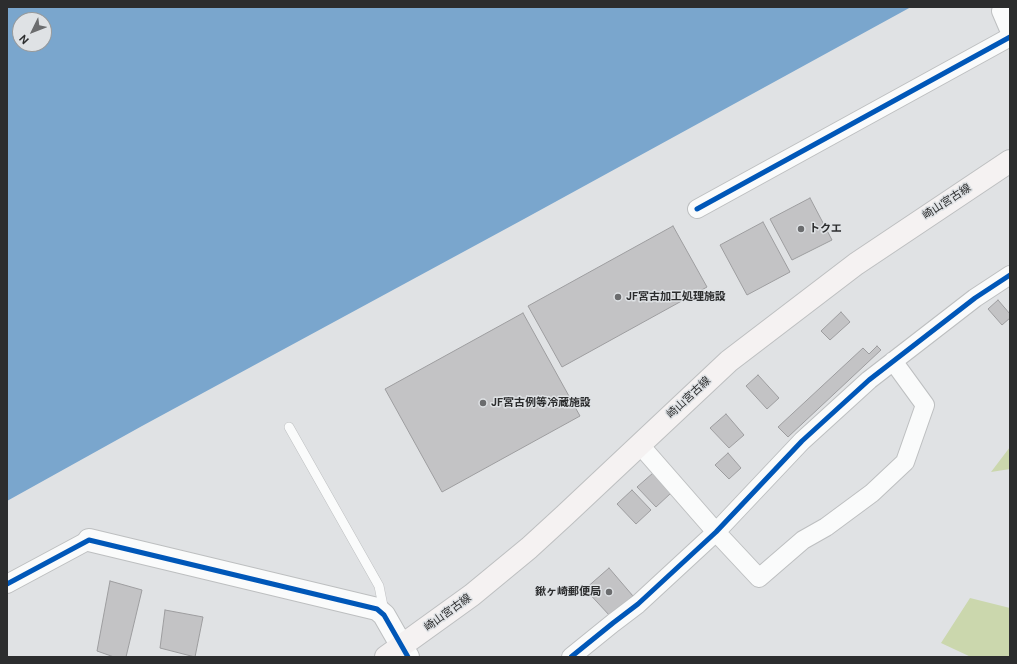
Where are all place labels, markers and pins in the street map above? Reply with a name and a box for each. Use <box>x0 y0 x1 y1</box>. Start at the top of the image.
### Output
place label: トクエ <box>809 222 842 236</box>
marker: トクエ <box>796 224 806 234</box>
place label: JF宮古加工処理施設 <box>626 290 726 304</box>
marker: JF宮古加工処理施設 <box>613 292 623 302</box>
place label: JF宮古例等冷蔵施設 <box>491 396 591 410</box>
marker: JF宮古例等冷蔵施設 <box>478 398 488 408</box>
place label: 鍬ヶ崎郵便局 <box>535 585 601 599</box>
marker: 鍬ヶ崎郵便局 <box>604 587 614 597</box>

